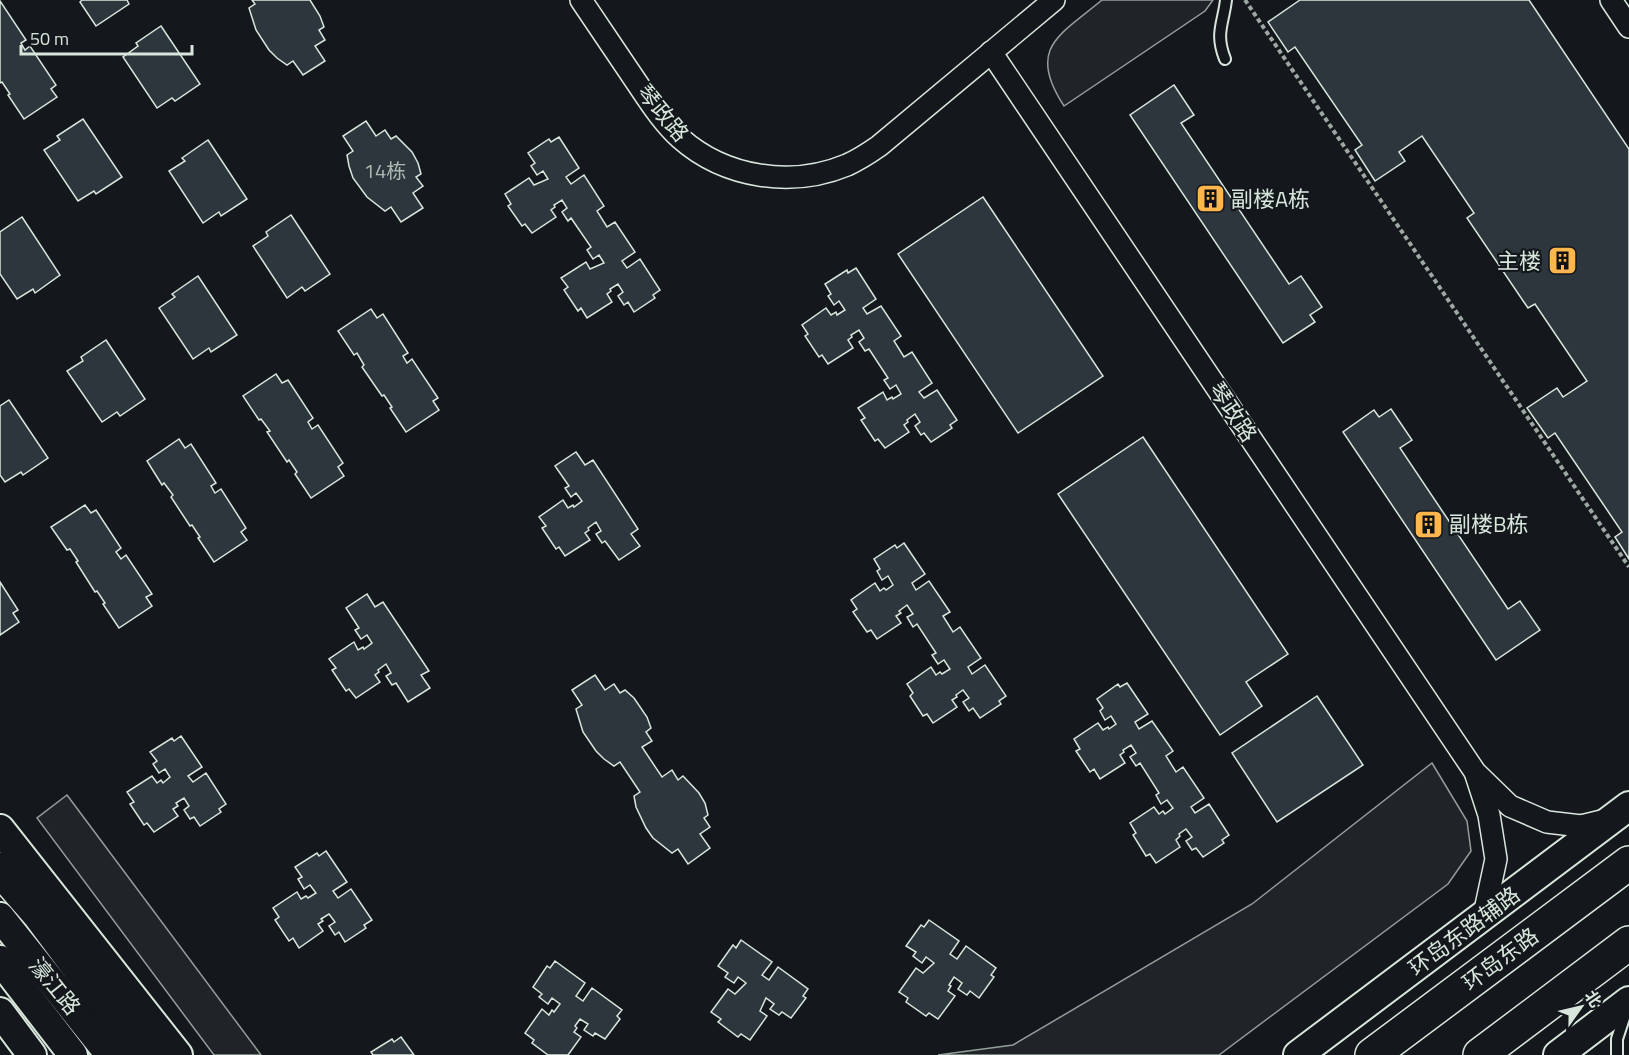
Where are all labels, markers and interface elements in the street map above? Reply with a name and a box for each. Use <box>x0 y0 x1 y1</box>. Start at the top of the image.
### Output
scale bar <box>21 18 192 56</box>
text: 50 m <box>30 25 69 52</box>
street label: 琴政路 <box>629 77 697 149</box>
house number: 14栋 <box>364 155 406 186</box>
place label: 副楼A栋 <box>1231 182 1310 216</box>
building icon: 副楼A栋 <box>1194 183 1226 215</box>
place label: 主楼 <box>1497 244 1541 278</box>
building icon: 主楼 <box>1546 245 1578 277</box>
street label: 琴政路 <box>1200 375 1266 449</box>
place label: 副楼B栋 <box>1449 507 1529 541</box>
building icon: 副楼B栋 <box>1412 508 1444 540</box>
street label: 环岛东路辅路 <box>1403 881 1525 981</box>
street label: 环岛东路 <box>1457 922 1543 996</box>
street label: 濠江路 <box>21 950 89 1022</box>
north arrow <box>1551 977 1611 1037</box>
text: 北 <box>1579 985 1608 1012</box>

